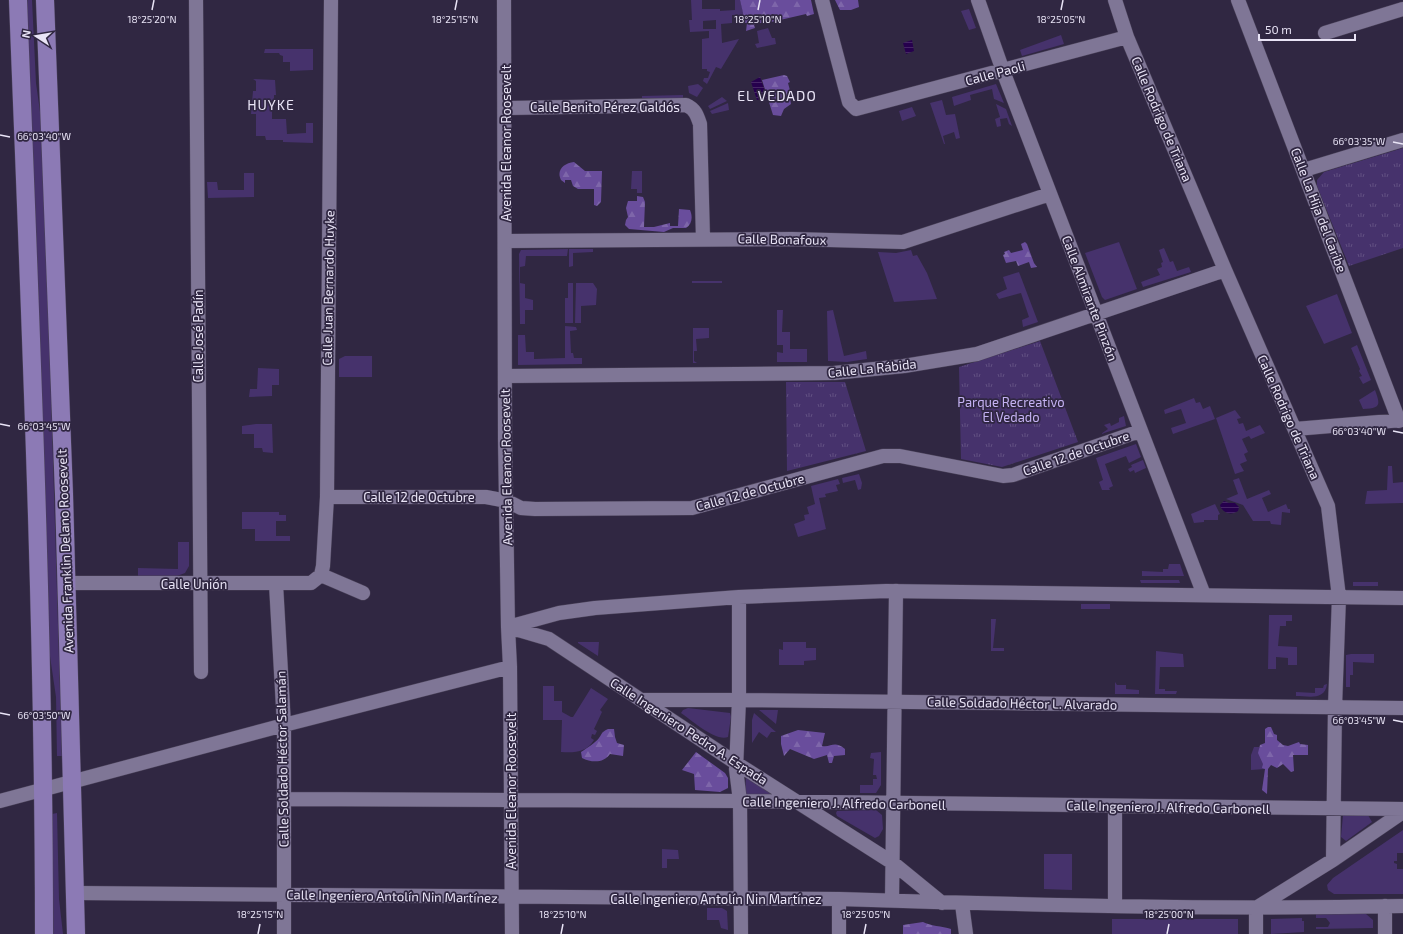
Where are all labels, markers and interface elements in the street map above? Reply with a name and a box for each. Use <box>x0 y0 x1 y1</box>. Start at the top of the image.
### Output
text: 18°25'20"N <box>128 13 176 25</box>
text: 18°25'15"N <box>432 13 478 25</box>
text: 18°25'10"N <box>734 13 782 25</box>
text: 18°25'05"N <box>1037 13 1085 25</box>
north arrow <box>16 16 56 56</box>
scale bar <box>1259 16 1355 42</box>
text: 50 m <box>1265 22 1292 36</box>
text: N <box>19 29 33 39</box>
street label: Calle Rodrigo de Triana <box>1128 54 1196 184</box>
street label: Calle Paoli <box>963 57 1027 89</box>
street label: Avenida Eleanor Roosevelt <box>498 65 514 221</box>
district label: EL VEDADO <box>737 87 817 104</box>
district label: HUYKE <box>247 96 295 113</box>
street label: Calle Benito Pérez Galdós <box>530 99 680 115</box>
text: 66°03'40"W <box>17 130 71 142</box>
text: 66°03'35"W <box>1333 135 1386 147</box>
street label: Calle La Hija del Caribe <box>1288 145 1350 275</box>
street label: Calle Juan Bernardo Huyke <box>319 210 337 366</box>
street label: Calle Bonafoux <box>737 230 827 248</box>
street label: Calle Almirante Pinzón <box>1059 233 1121 363</box>
street label: Calle José Padín <box>190 289 206 383</box>
street label: Calle Rodrigo de Triana <box>1254 352 1324 482</box>
street label: Calle La Rábida <box>827 355 917 381</box>
street label: Avenida Eleanor Roosevelt <box>497 388 515 545</box>
park label: Parque Recreativo El Vedado <box>957 394 1065 425</box>
text: 66°03'45"W <box>17 420 71 432</box>
text: 66°03'40"W <box>1332 425 1386 437</box>
street label: Calle 12 de Octubre <box>1021 427 1131 479</box>
street label: Avenida Franklin Delano Roosevelt <box>53 449 77 653</box>
street label: Calle 12 de Octubre <box>694 470 806 514</box>
street label: Calle 12 de Octubre <box>363 489 475 505</box>
street label: Calle Unión <box>161 576 227 592</box>
street label: Calle Soldado Héctor Salamán <box>272 671 292 847</box>
street label: Calle Ingeniero Pedro A. Espada <box>607 674 771 788</box>
street label: Calle Soldado Héctor L. Alvarado <box>927 693 1117 713</box>
text: 66°03'50"W <box>17 709 71 721</box>
street label: Avenida Eleanor Roosevelt <box>503 713 519 869</box>
text: 66°03'45"W <box>1332 714 1386 726</box>
street label: Calle Ingeniero J. Alfredo Carbonell <box>742 793 946 813</box>
street label: Calle Ingeniero J. Alfredo Carbonell <box>1066 797 1270 817</box>
street label: Calle Ingeniero Antolín Nin Martínez <box>286 886 498 906</box>
street label: Calle Ingeniero Antolín Nin Martínez <box>610 891 822 907</box>
text: 18°25'15"N <box>237 908 283 920</box>
text: 18°25'10"N <box>539 908 587 920</box>
text: 18°25'05"N <box>842 908 890 920</box>
text: 18°25'00"N <box>1144 908 1194 920</box>

